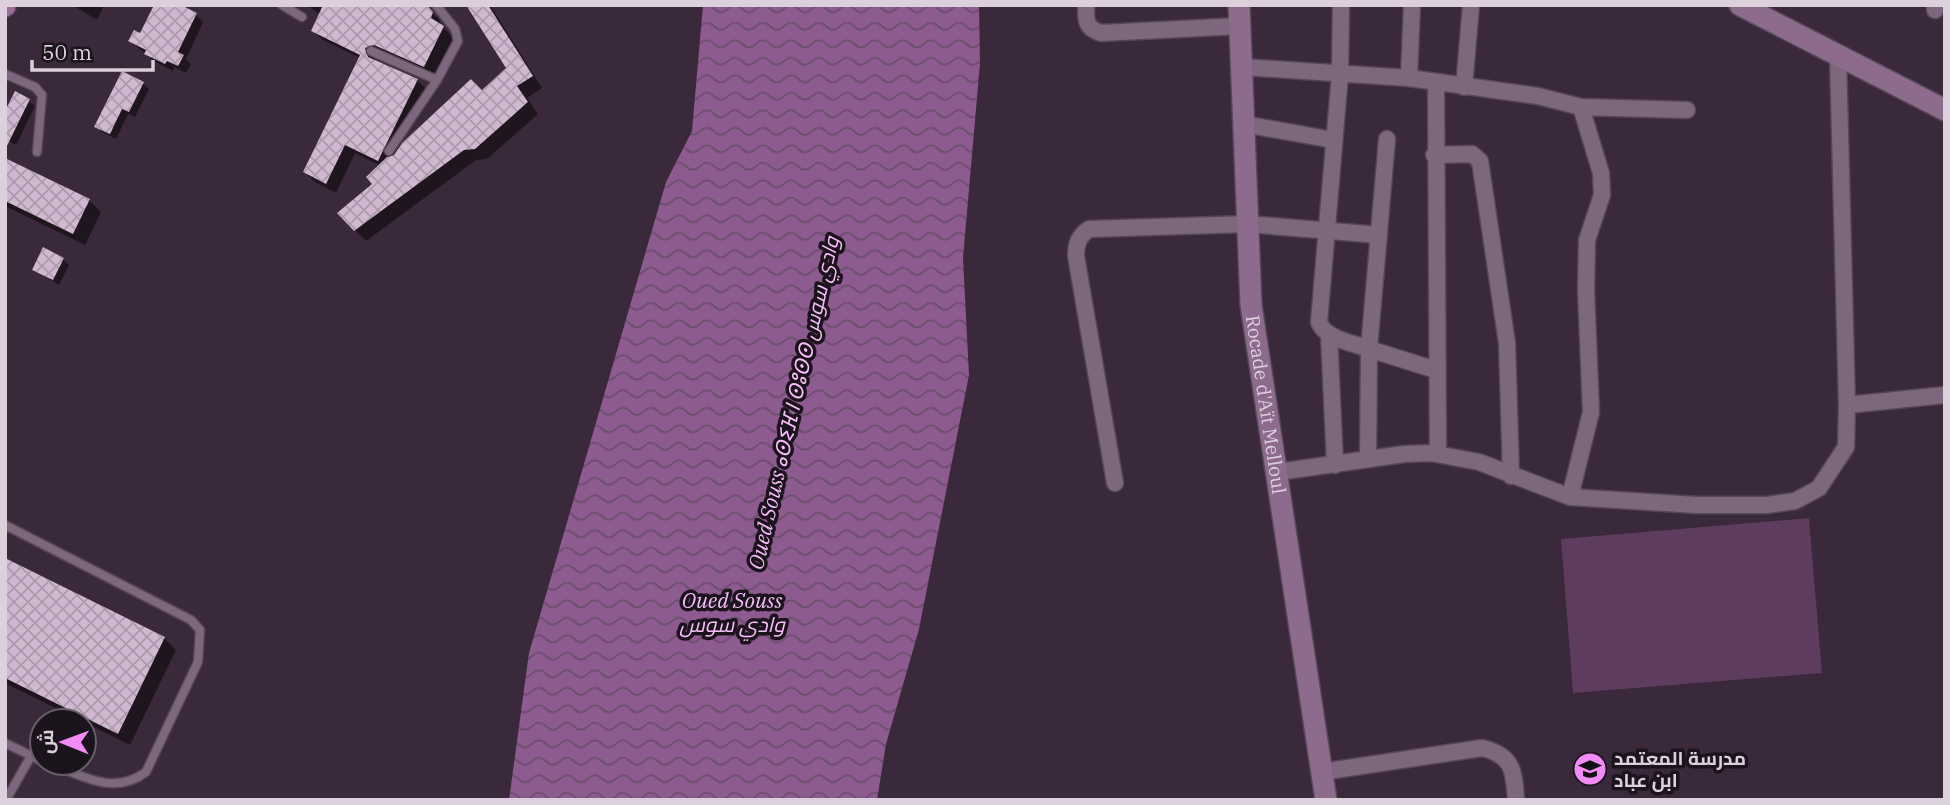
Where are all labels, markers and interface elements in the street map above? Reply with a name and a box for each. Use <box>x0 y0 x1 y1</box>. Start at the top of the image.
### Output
scale bar <box>32 28 152 72</box>
text: 50 m <box>42 38 92 66</box>
water label: Oued Souss ⴰⵙⵉⴼ ⵏ ⵙⵓⵙⵙ وادي سوس <box>741 232 849 573</box>
street label: Rocade d'Aït Melloul <box>1241 314 1292 496</box>
water label: Oued Souss وادي سوس <box>679 586 786 642</box>
north arrow <box>28 707 98 777</box>
text: ش <box>34 729 58 754</box>
place label: مدرسة المعتمد ابن عباد <box>1614 746 1746 792</box>
school or university icon: مدرسة المعتمد ابن عباد <box>1571 750 1609 788</box>

